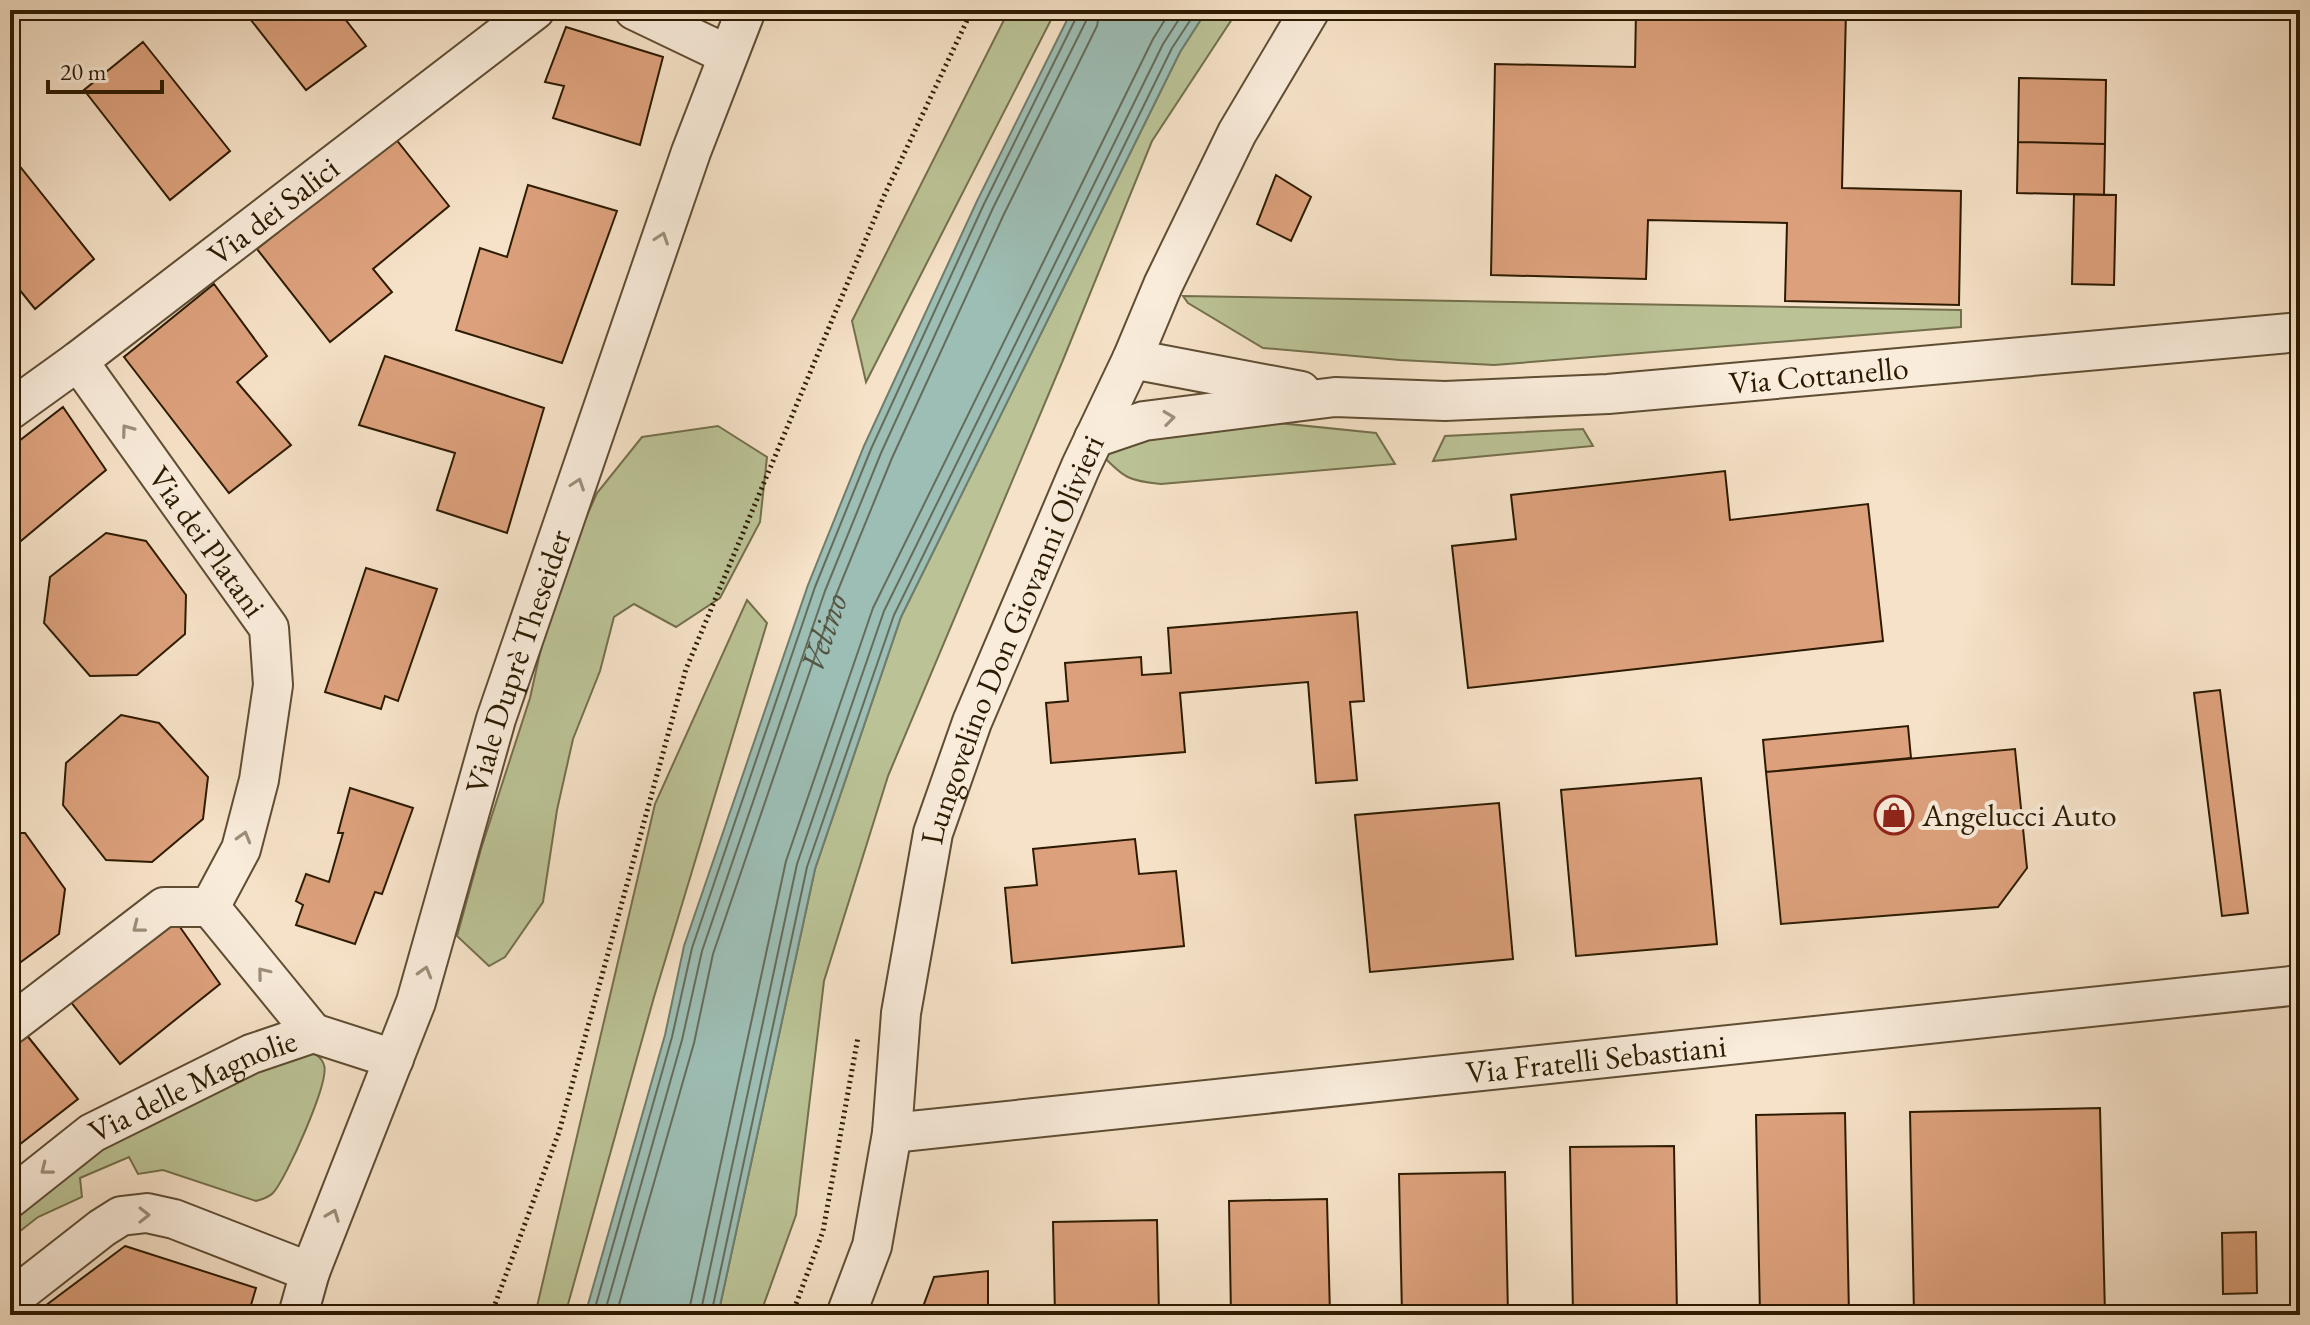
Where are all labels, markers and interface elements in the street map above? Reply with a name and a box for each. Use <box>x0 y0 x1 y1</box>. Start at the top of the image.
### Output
scale bar <box>48 44 162 94</box>
text: 20 m <box>60 56 107 87</box>
street label: Via dei Salici <box>199 147 348 275</box>
one-way arrow <box>652 231 668 245</box>
street label: Via Cottanello <box>1727 346 1910 404</box>
one-way arrow <box>1162 409 1175 426</box>
one-way arrow <box>122 424 137 439</box>
street label: Lungovelino Don Giovanni Olivieri <box>910 428 1114 848</box>
street label: Via dei Platani <box>139 458 276 626</box>
one-way arrow <box>569 478 585 492</box>
street label: Viale Duprè Theseider <box>455 524 581 799</box>
water label: Velino <box>789 587 857 677</box>
shop icon: Angelucci Auto <box>1873 794 1915 836</box>
place label: Angelucci Auto <box>1921 794 2117 836</box>
one-way arrow <box>235 831 251 845</box>
one-way arrow <box>132 917 147 931</box>
one-way arrow <box>415 965 432 979</box>
one-way arrow <box>259 967 273 982</box>
street label: Via delle Magnolie <box>81 1019 302 1153</box>
street label: Via Fratelli Sebastiani <box>1464 1024 1729 1094</box>
one-way arrow <box>40 1160 55 1174</box>
one-way arrow <box>138 1206 151 1224</box>
one-way arrow <box>323 1209 340 1223</box>

